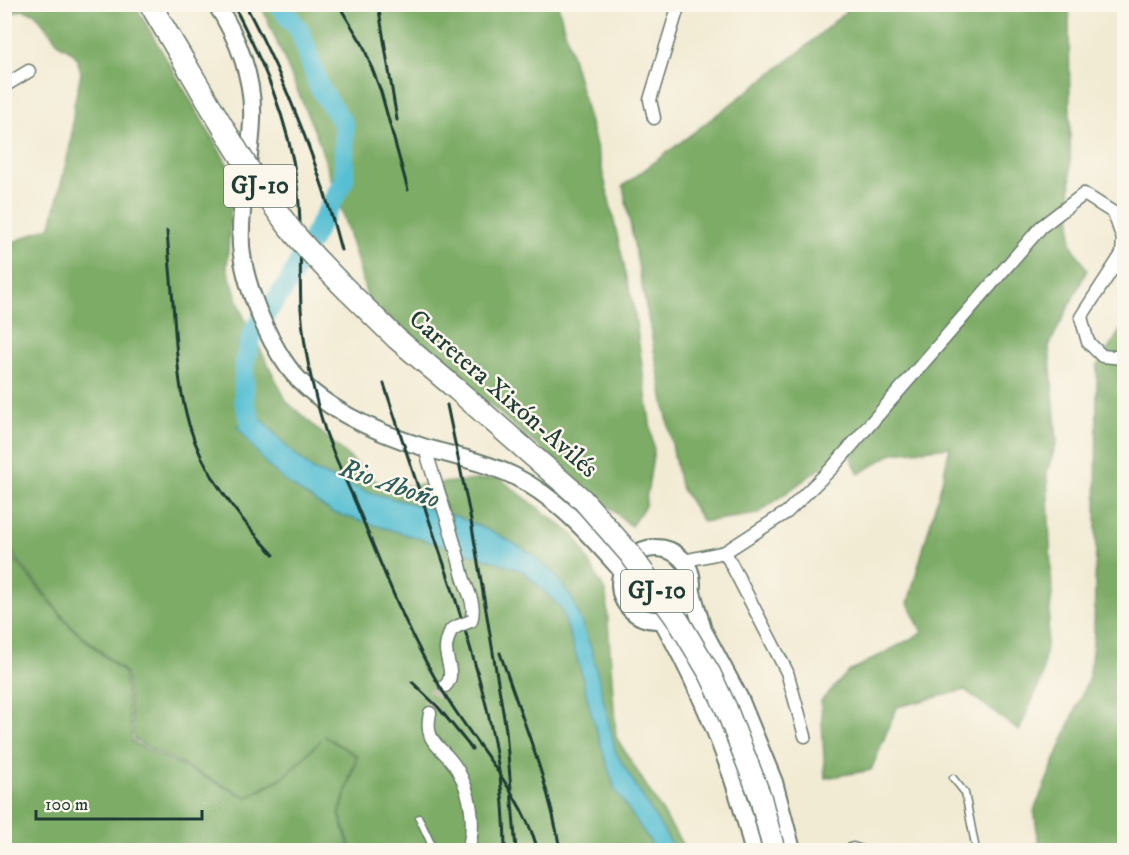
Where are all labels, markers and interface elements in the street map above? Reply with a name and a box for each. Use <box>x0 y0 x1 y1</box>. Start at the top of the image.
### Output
road number: GJ-10 <box>224 165 296 207</box>
street label: Carretera Xixón-Avilés <box>402 303 604 485</box>
water label: Rio Aboño <box>335 451 444 517</box>
road number: GJ-10 <box>621 570 693 612</box>
scale bar <box>36 783 202 821</box>
text: 100 m <box>45 794 88 816</box>

